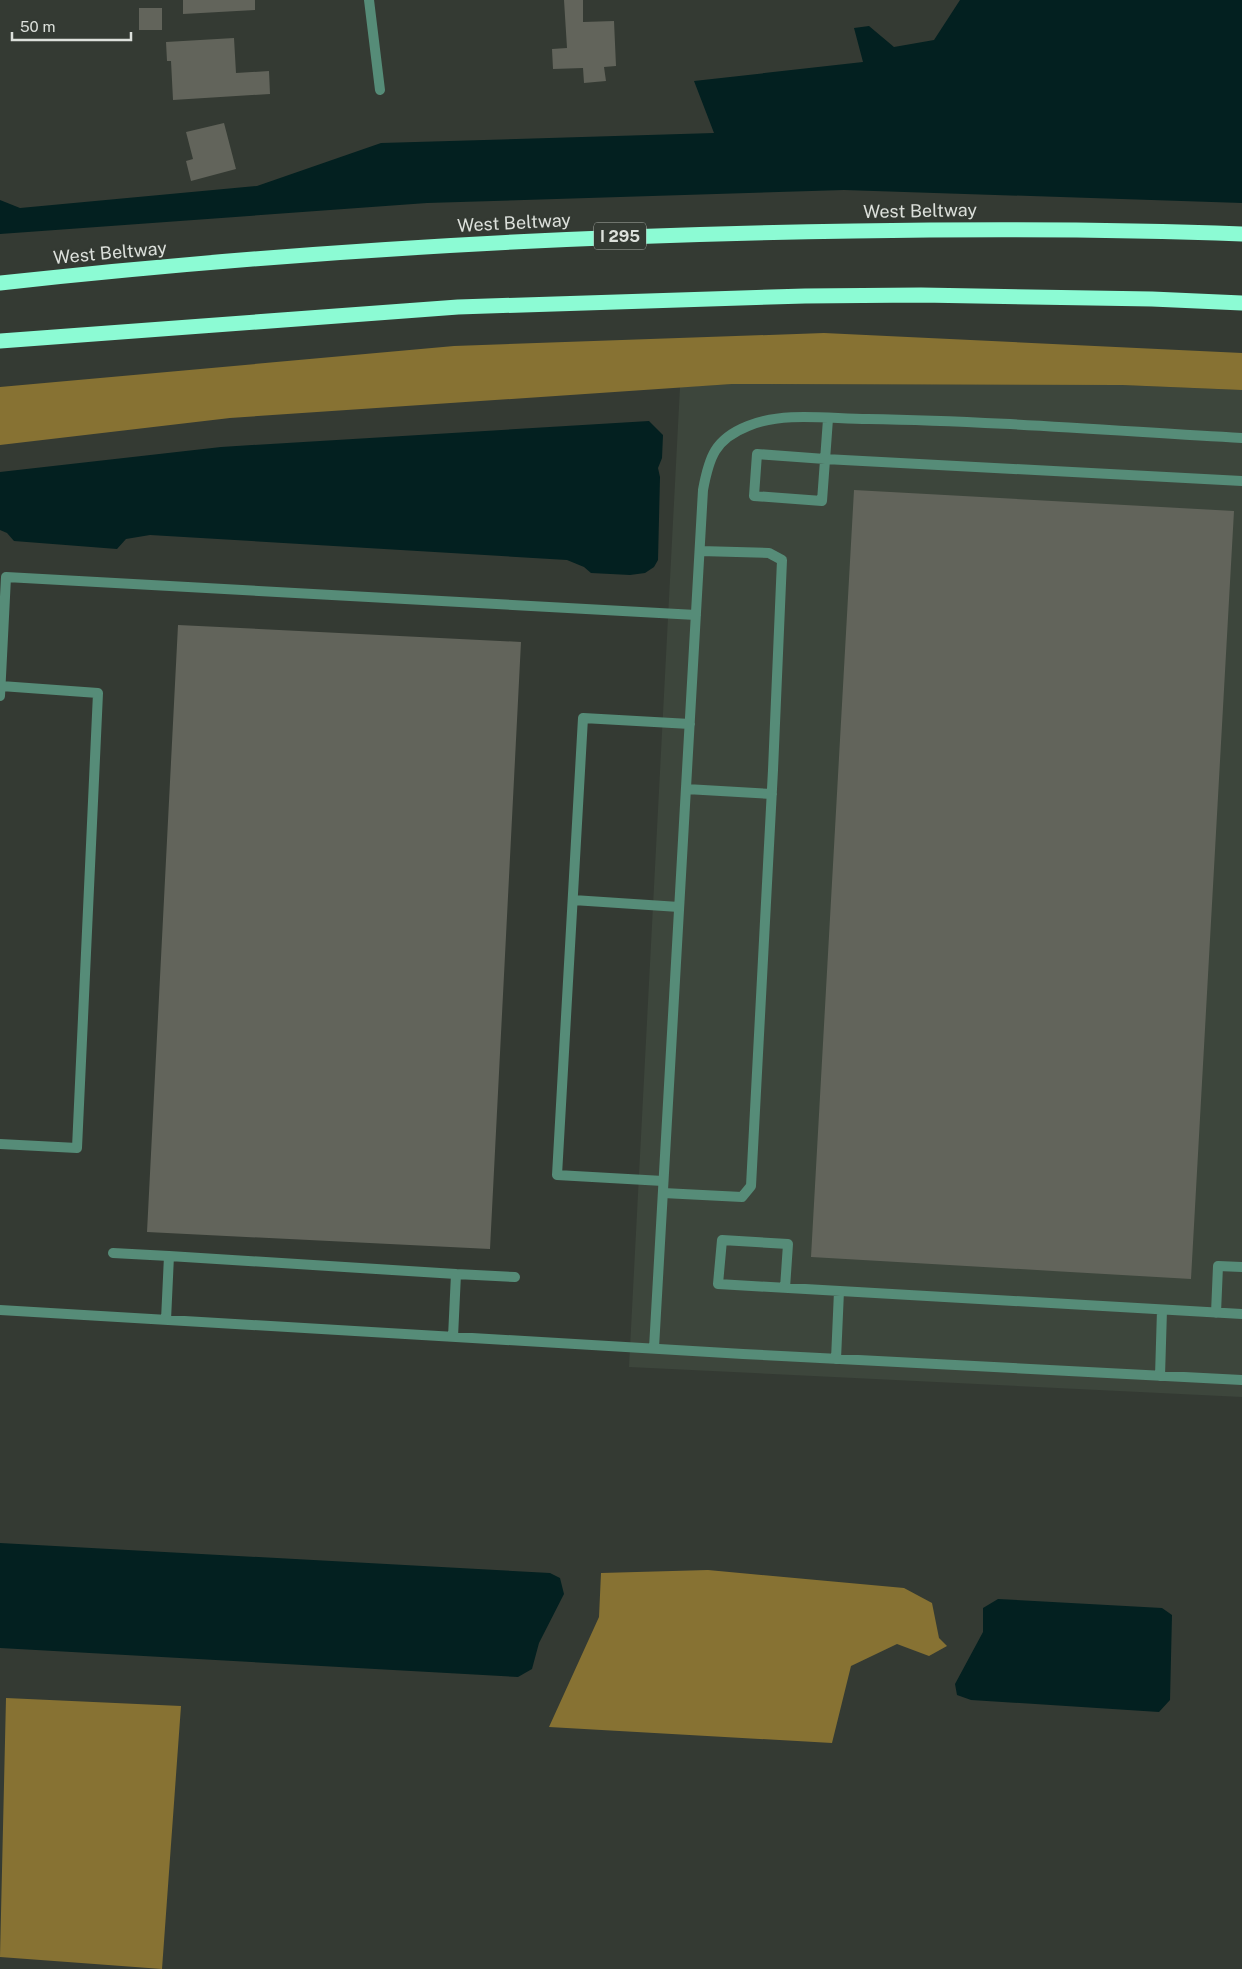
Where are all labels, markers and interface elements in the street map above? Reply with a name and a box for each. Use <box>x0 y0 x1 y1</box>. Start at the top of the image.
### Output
scale bar <box>12 10 131 42</box>
text: 50 m <box>20 18 55 35</box>
street label: West Beltway <box>863 199 978 222</box>
street label: West Beltway <box>457 209 572 236</box>
road number: I 295 <box>594 222 646 250</box>
street label: West Beltway <box>52 237 168 268</box>

